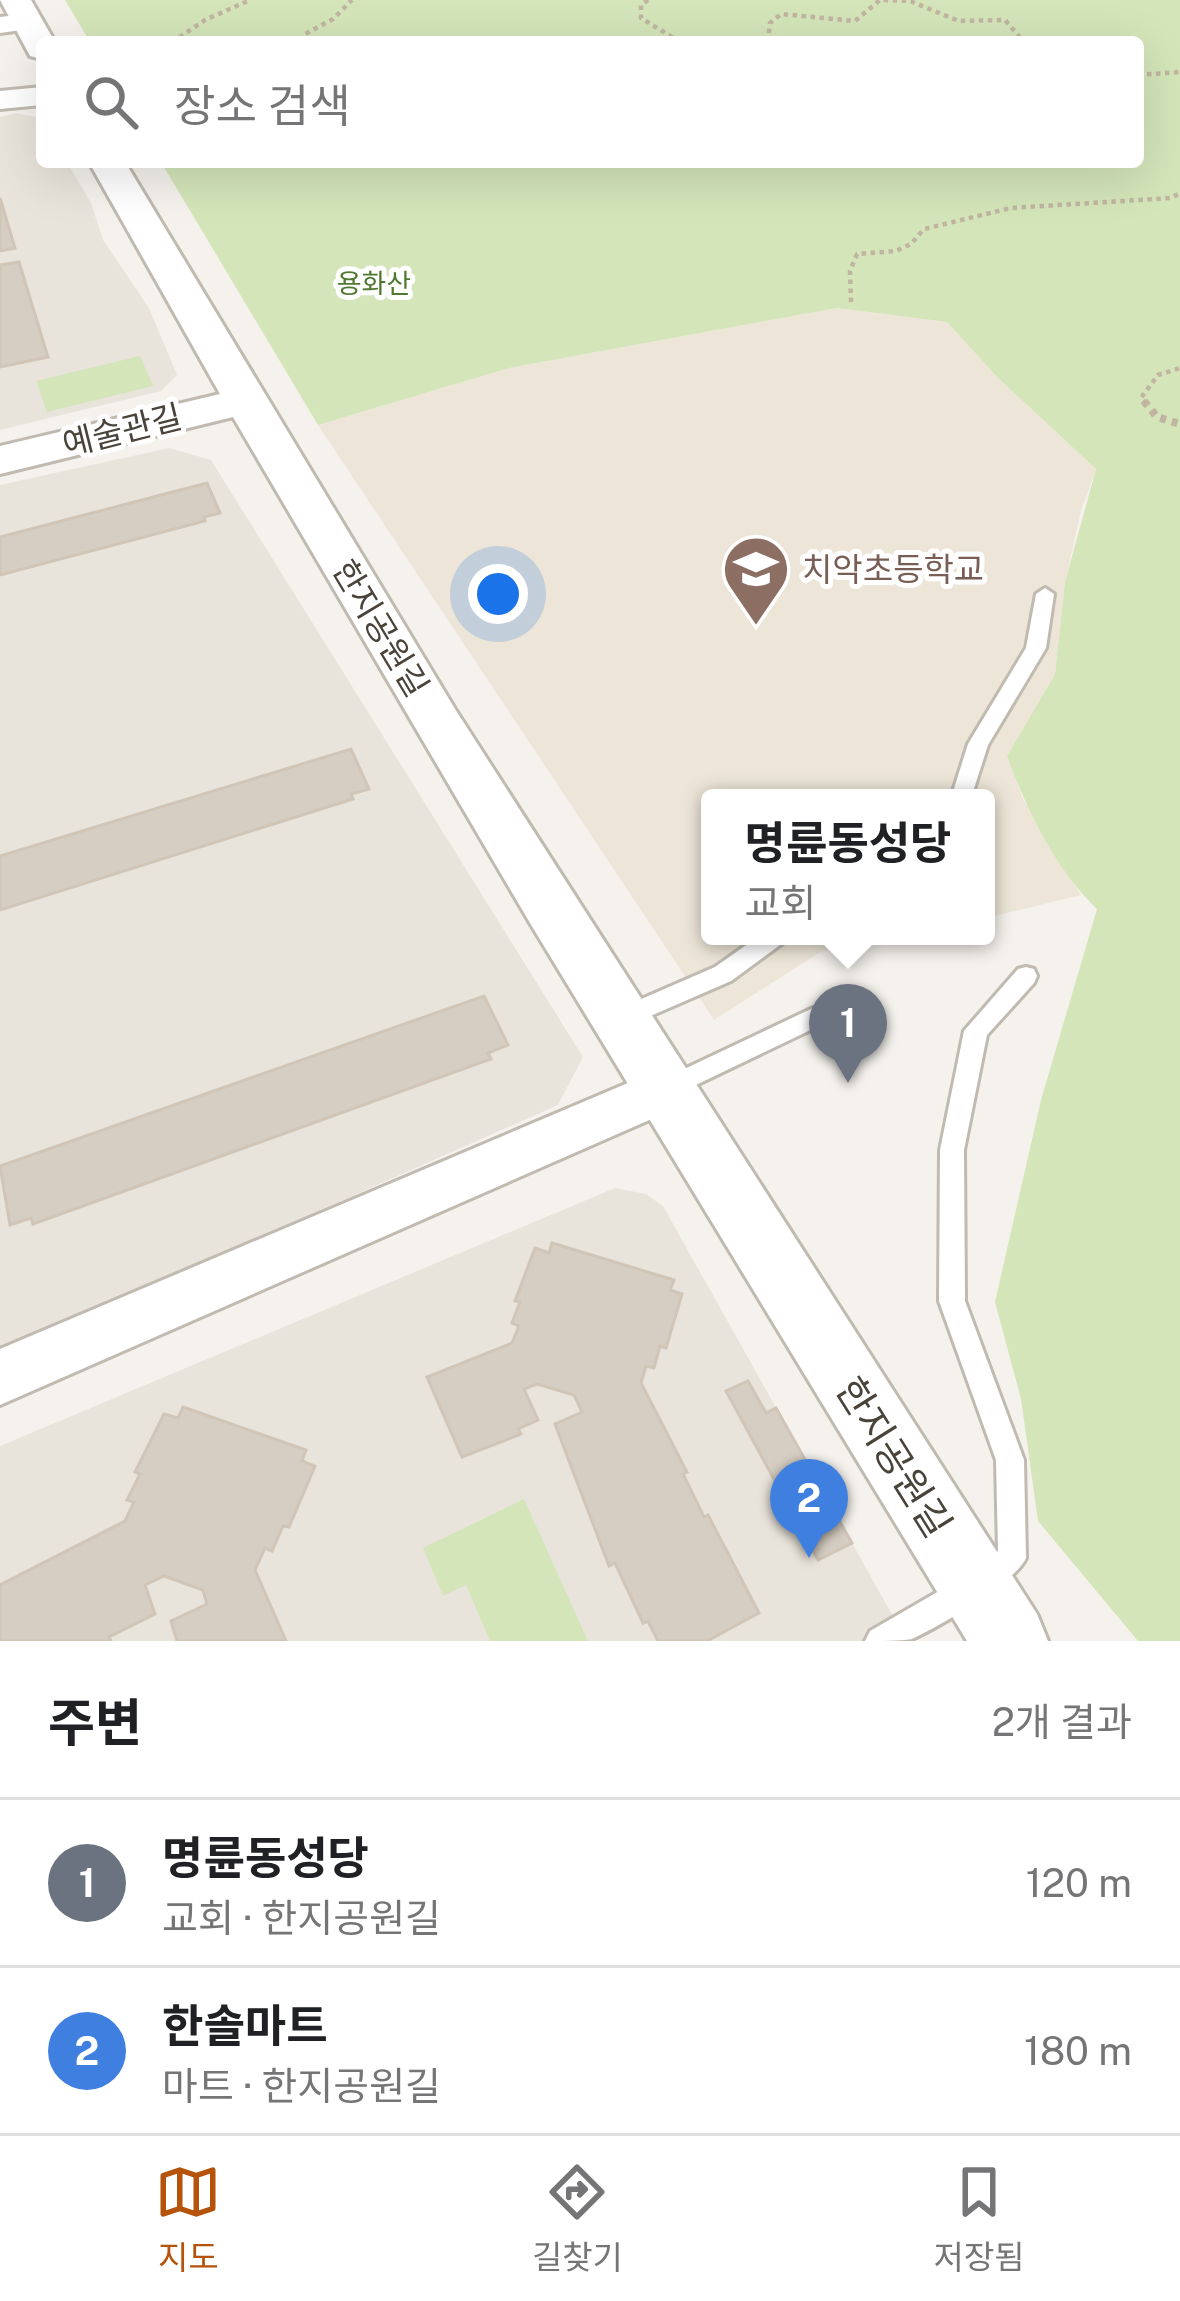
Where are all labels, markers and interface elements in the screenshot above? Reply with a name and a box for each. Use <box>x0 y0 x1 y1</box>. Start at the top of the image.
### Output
search box <box>36 36 1144 168</box>
icon: search <box>78 69 144 135</box>
text: 장소 검색 <box>174 79 351 132</box>
park label: 용화산 <box>337 267 411 299</box>
street label: 예술관길 <box>58 397 186 463</box>
school or university icon: 치악초등학교 <box>721 534 791 628</box>
place label: 치악초등학교 <box>802 550 984 588</box>
street label: 한지공원길 <box>326 553 436 703</box>
your location <box>468 564 528 624</box>
popup <box>701 789 995 945</box>
text: 명륜동성당 <box>744 816 952 869</box>
text: 교회 <box>744 880 816 926</box>
pin: 1 <box>809 984 887 1083</box>
street label: 한지공원길 <box>827 1369 961 1545</box>
pin: 2 <box>770 1459 848 1558</box>
text: 주변 <box>48 1693 142 1752</box>
text: 2개 결과 <box>992 1699 1132 1745</box>
text: 명륜동성당 <box>162 1831 369 1884</box>
text: 1 <box>79 1860 95 1906</box>
text: 120 m <box>1026 1860 1132 1906</box>
text: 교회 · 한지공원길 <box>162 1895 441 1941</box>
text: 한솔마트 <box>162 1999 328 2052</box>
text: 2 <box>75 2028 99 2074</box>
text: 180 m <box>1024 2028 1132 2074</box>
text: 마트 · 한지공원길 <box>162 2063 441 2109</box>
tab: 지도 <box>155 2159 221 2279</box>
tab: 길찾기 <box>532 2159 623 2279</box>
tab: 저장됨 <box>934 2159 1025 2279</box>

